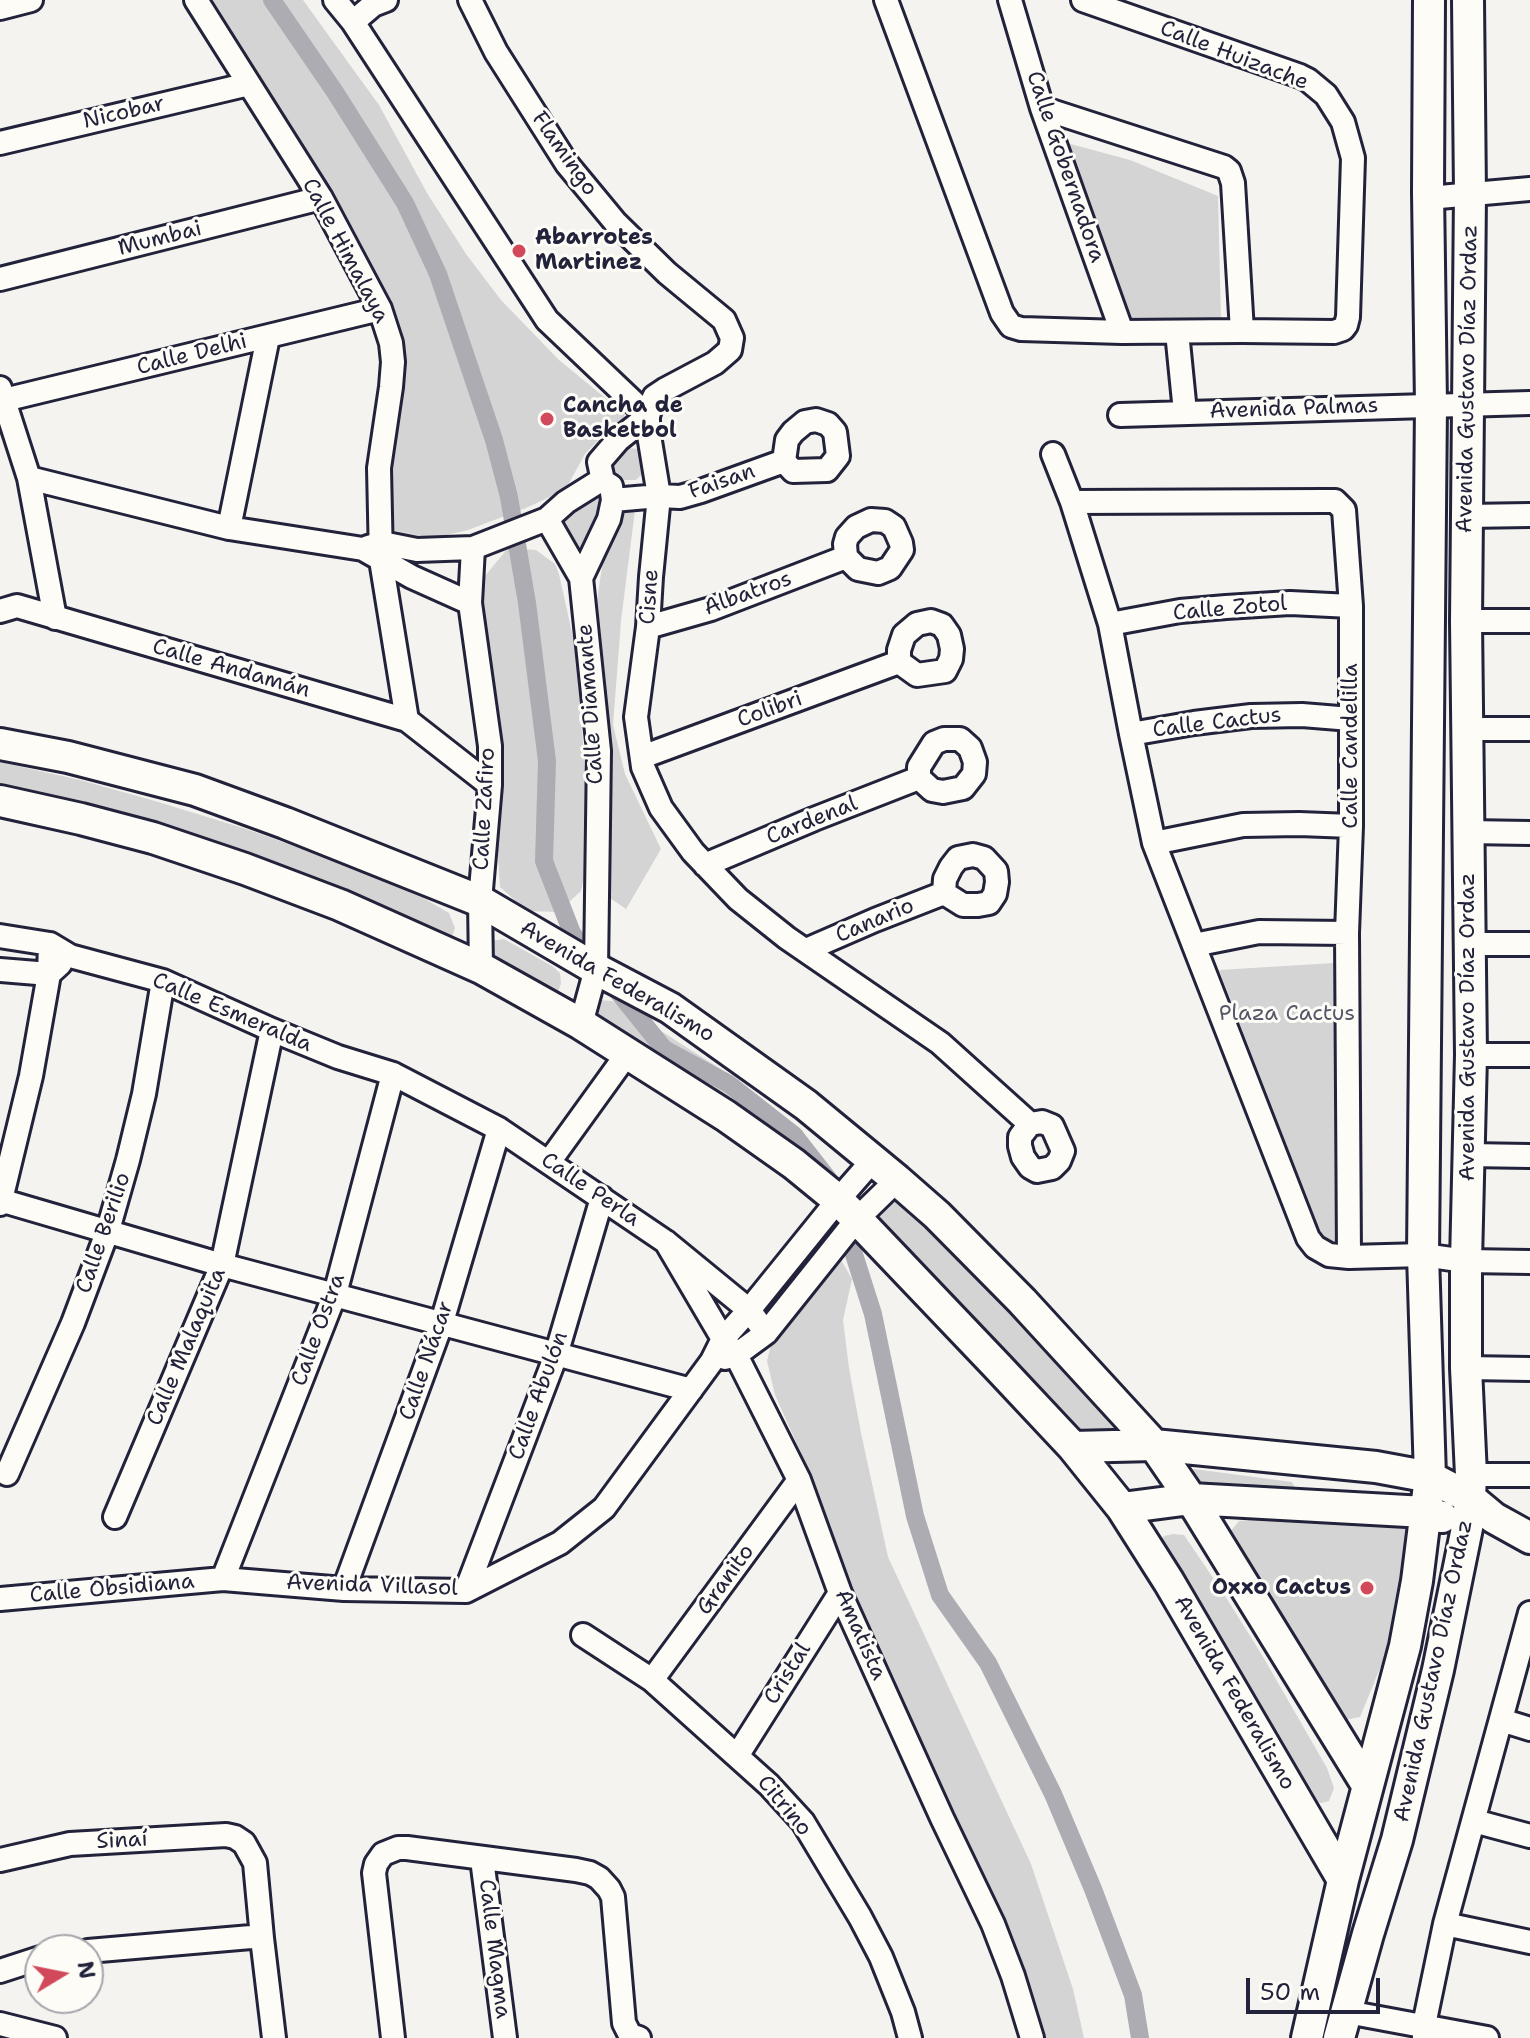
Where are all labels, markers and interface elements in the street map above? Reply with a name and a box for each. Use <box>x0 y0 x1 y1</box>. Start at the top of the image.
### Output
street label: Calle Huizache <box>1156 16 1312 96</box>
street label: Calle Gobernadora <box>1020 68 1110 266</box>
street label: Nicobar <box>81 91 167 135</box>
street label: Flamingo <box>525 107 603 201</box>
street label: Calle Himalaya <box>296 174 394 328</box>
street label: Mumbai <box>115 216 205 262</box>
place label: Abarrotes Martinez <box>535 225 653 276</box>
street label: Avenida Gustavo Díaz Ordaz <box>1452 225 1484 533</box>
marker: Abarrotes Martinez <box>510 242 528 260</box>
street label: Calle Delhi <box>134 329 250 381</box>
place label: Cancha de Basketbol <box>563 393 683 444</box>
street label: Avenida Palmas <box>1209 393 1379 425</box>
marker: Cancha de Basketbol <box>538 410 556 428</box>
street label: Faisan <box>685 458 759 506</box>
street label: Albatros <box>701 566 795 622</box>
street label: Cisne <box>635 568 665 626</box>
street label: Calle Zotol <box>1172 591 1288 627</box>
street label: Calle Diamante <box>572 623 610 785</box>
street label: Calle Andamán <box>149 634 313 704</box>
street label: Calle Candelilla <box>1338 663 1364 829</box>
street label: Colibri <box>734 686 806 734</box>
street label: Calle Cactus <box>1151 702 1283 744</box>
street label: Calle Zafiro <box>469 747 501 871</box>
street label: Cardenal <box>763 791 861 851</box>
street label: Avenida Gustavo Díaz Ordaz <box>1455 873 1481 1181</box>
street label: Canario <box>832 893 918 949</box>
street label: Avenida Federalismo <box>515 915 719 1049</box>
street label: Calle Esmeralda <box>148 967 316 1059</box>
park label: Plaza Cactus <box>1219 1001 1355 1027</box>
street label: Calle Perla <box>535 1147 645 1233</box>
street label: Calle Berilio <box>71 1169 137 1297</box>
street label: Calle Malaquita <box>142 1264 232 1430</box>
street label: Calle Ostra <box>286 1270 352 1390</box>
street label: Calle Nácar <box>394 1298 460 1424</box>
street label: Calle Abulón <box>504 1328 574 1464</box>
street label: Avenida Gustavo Díaz Ordaz <box>1389 1517 1479 1825</box>
street label: Granito <box>692 1540 760 1620</box>
street label: Calle Obsidiana <box>29 1569 195 1609</box>
street label: Avenida Villasol <box>286 1570 458 1602</box>
place label: Oxxo Cactus <box>1212 1575 1351 1601</box>
marker: Oxxo Cactus <box>1358 1579 1376 1597</box>
street label: Amatista <box>828 1586 892 1684</box>
street label: Avenida Federalismo <box>1167 1591 1301 1795</box>
street label: Cristal <box>759 1638 817 1710</box>
street label: Citrino <box>751 1770 817 1842</box>
street label: Sinaí <box>96 1826 148 1856</box>
street label: Calle Magma <box>472 1878 516 2020</box>
north arrow <box>24 1934 104 2014</box>
text: N <box>70 1959 102 1981</box>
scale bar <box>1250 1962 1384 2012</box>
text: 50 m <box>1260 1976 1320 2008</box>

